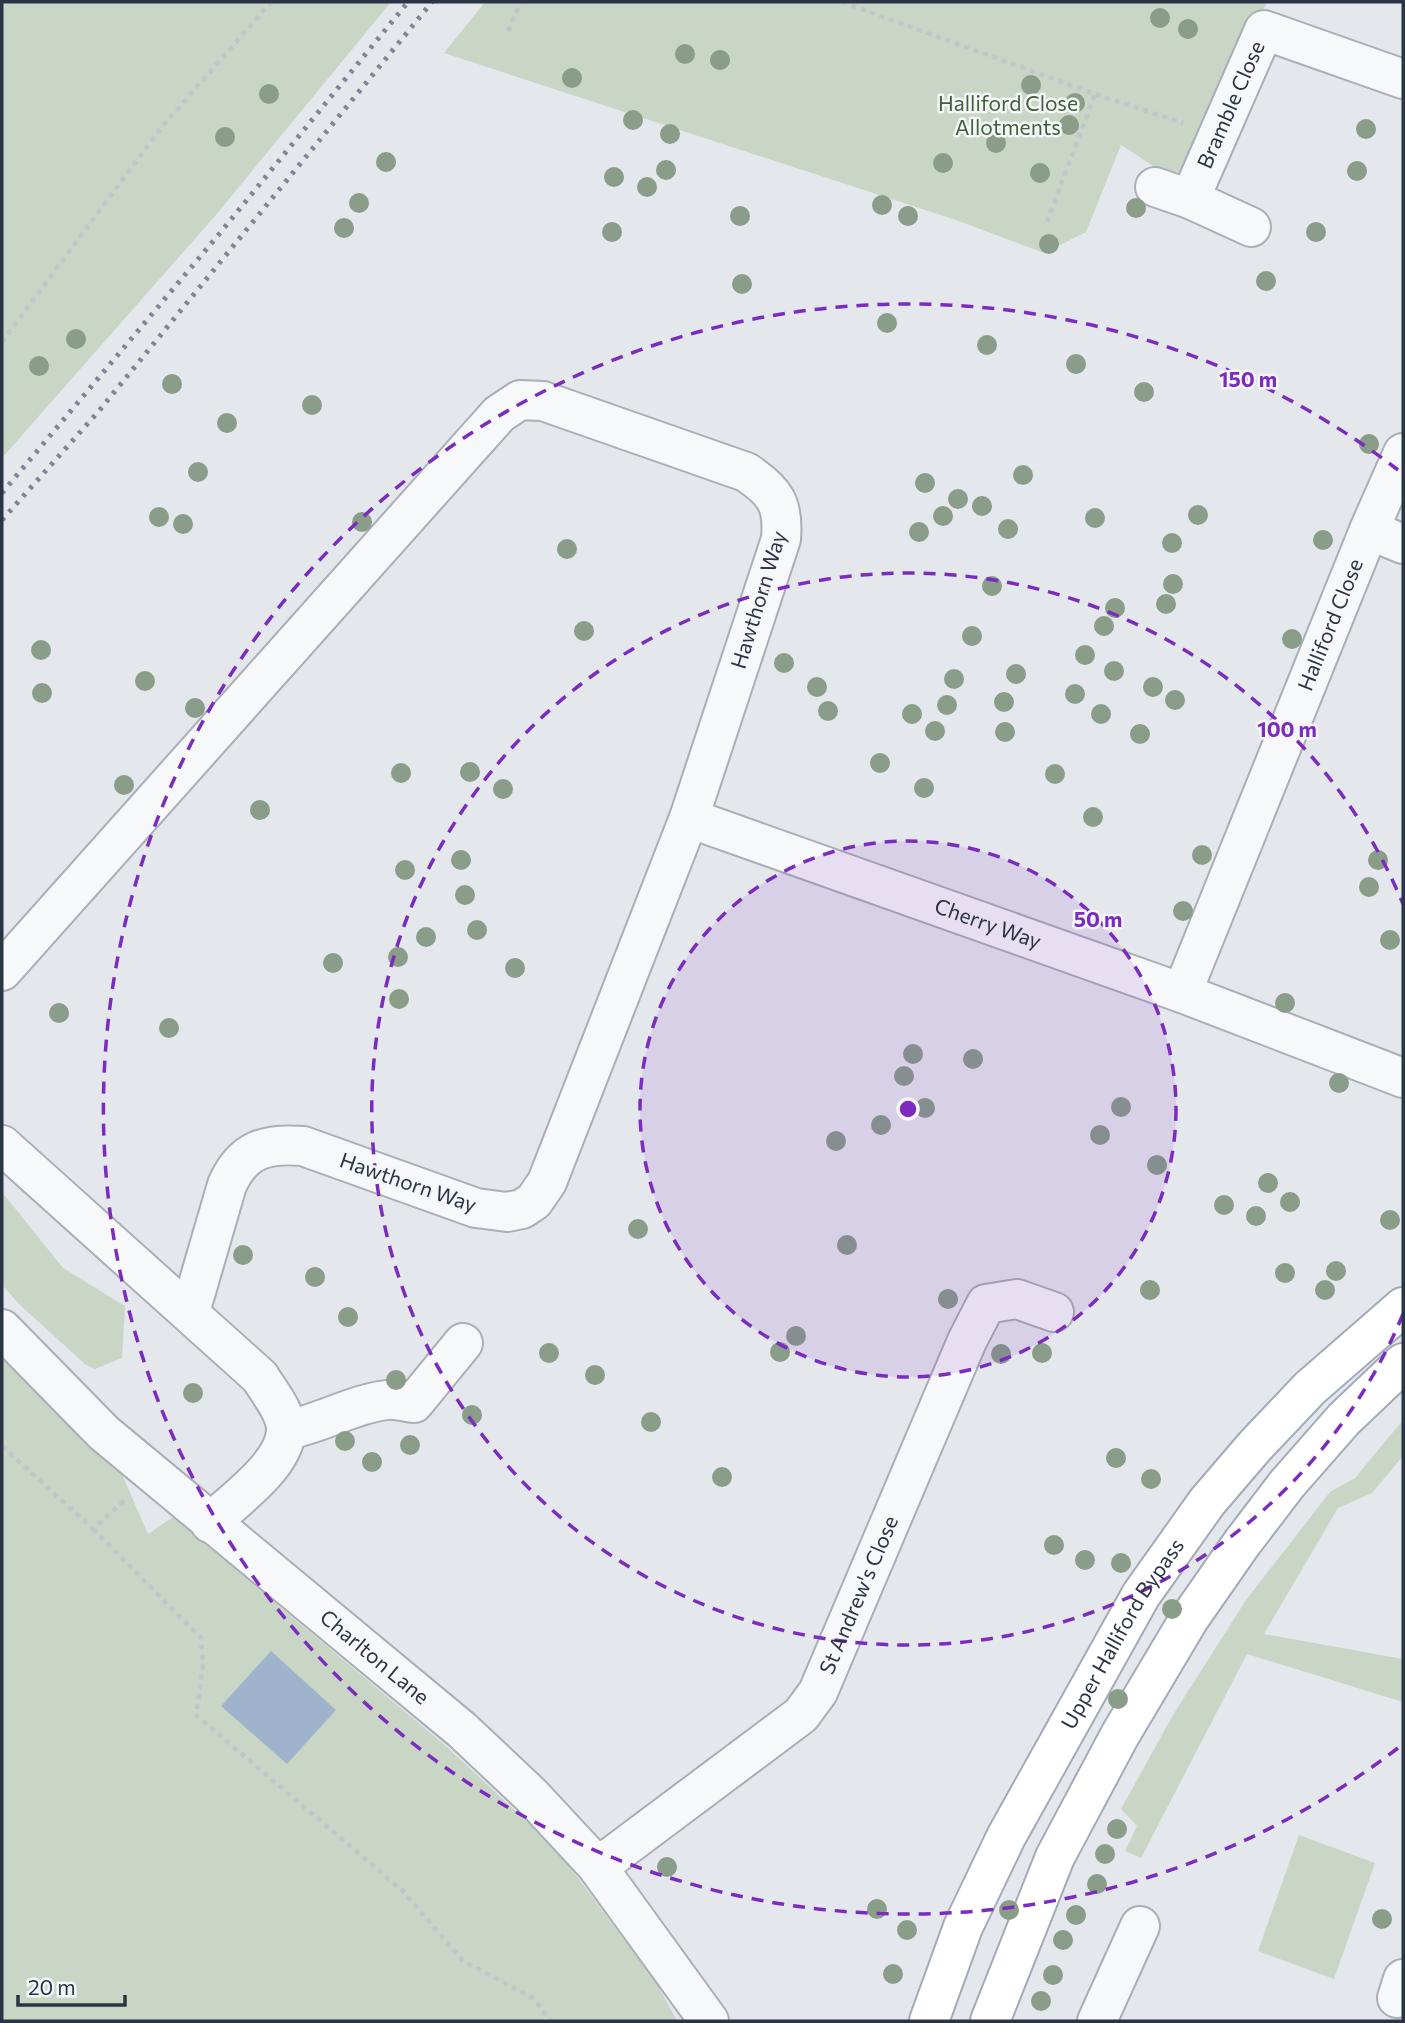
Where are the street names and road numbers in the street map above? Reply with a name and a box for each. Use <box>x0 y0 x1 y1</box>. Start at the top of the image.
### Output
street label: Bramble Close <box>1191 37 1269 172</box>
street label: Hawthorn Way <box>725 527 790 672</box>
street label: Halliford Close <box>1291 555 1367 694</box>
street label: Cherry Way <box>932 892 1045 953</box>
street label: Hawthorn Way <box>337 1147 480 1217</box>
street label: St Andrew's Close <box>813 1512 902 1678</box>
street label: Upper Halliford Bypass <box>1055 1533 1188 1733</box>
street label: Charlton Lane <box>316 1604 435 1709</box>

